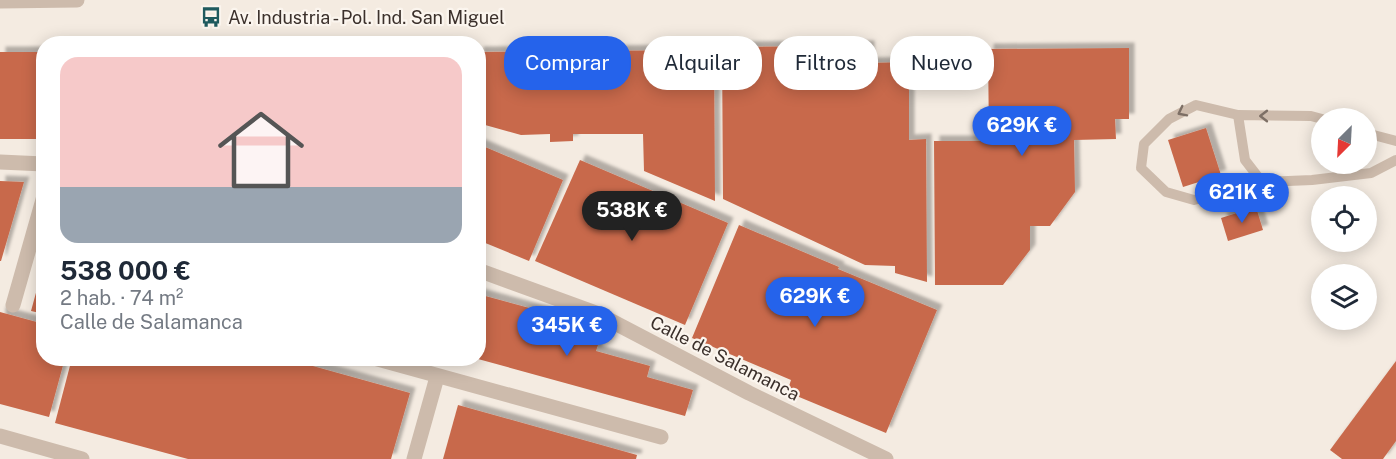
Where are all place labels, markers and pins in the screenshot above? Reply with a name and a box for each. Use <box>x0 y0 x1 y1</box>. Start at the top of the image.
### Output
bus stop icon: Av. Industria - Pol. Ind. San Miguel <box>199 5 223 29</box>
place label: Av. Industria - Pol. Ind. San Miguel <box>228 7 505 28</box>
pin: 629K € <box>973 106 1071 157</box>
pin: 621K € <box>1193 173 1291 224</box>
pin: 538K € <box>583 191 681 242</box>
pin: 629K € <box>766 277 864 328</box>
pin: 345K € <box>518 306 616 357</box>

